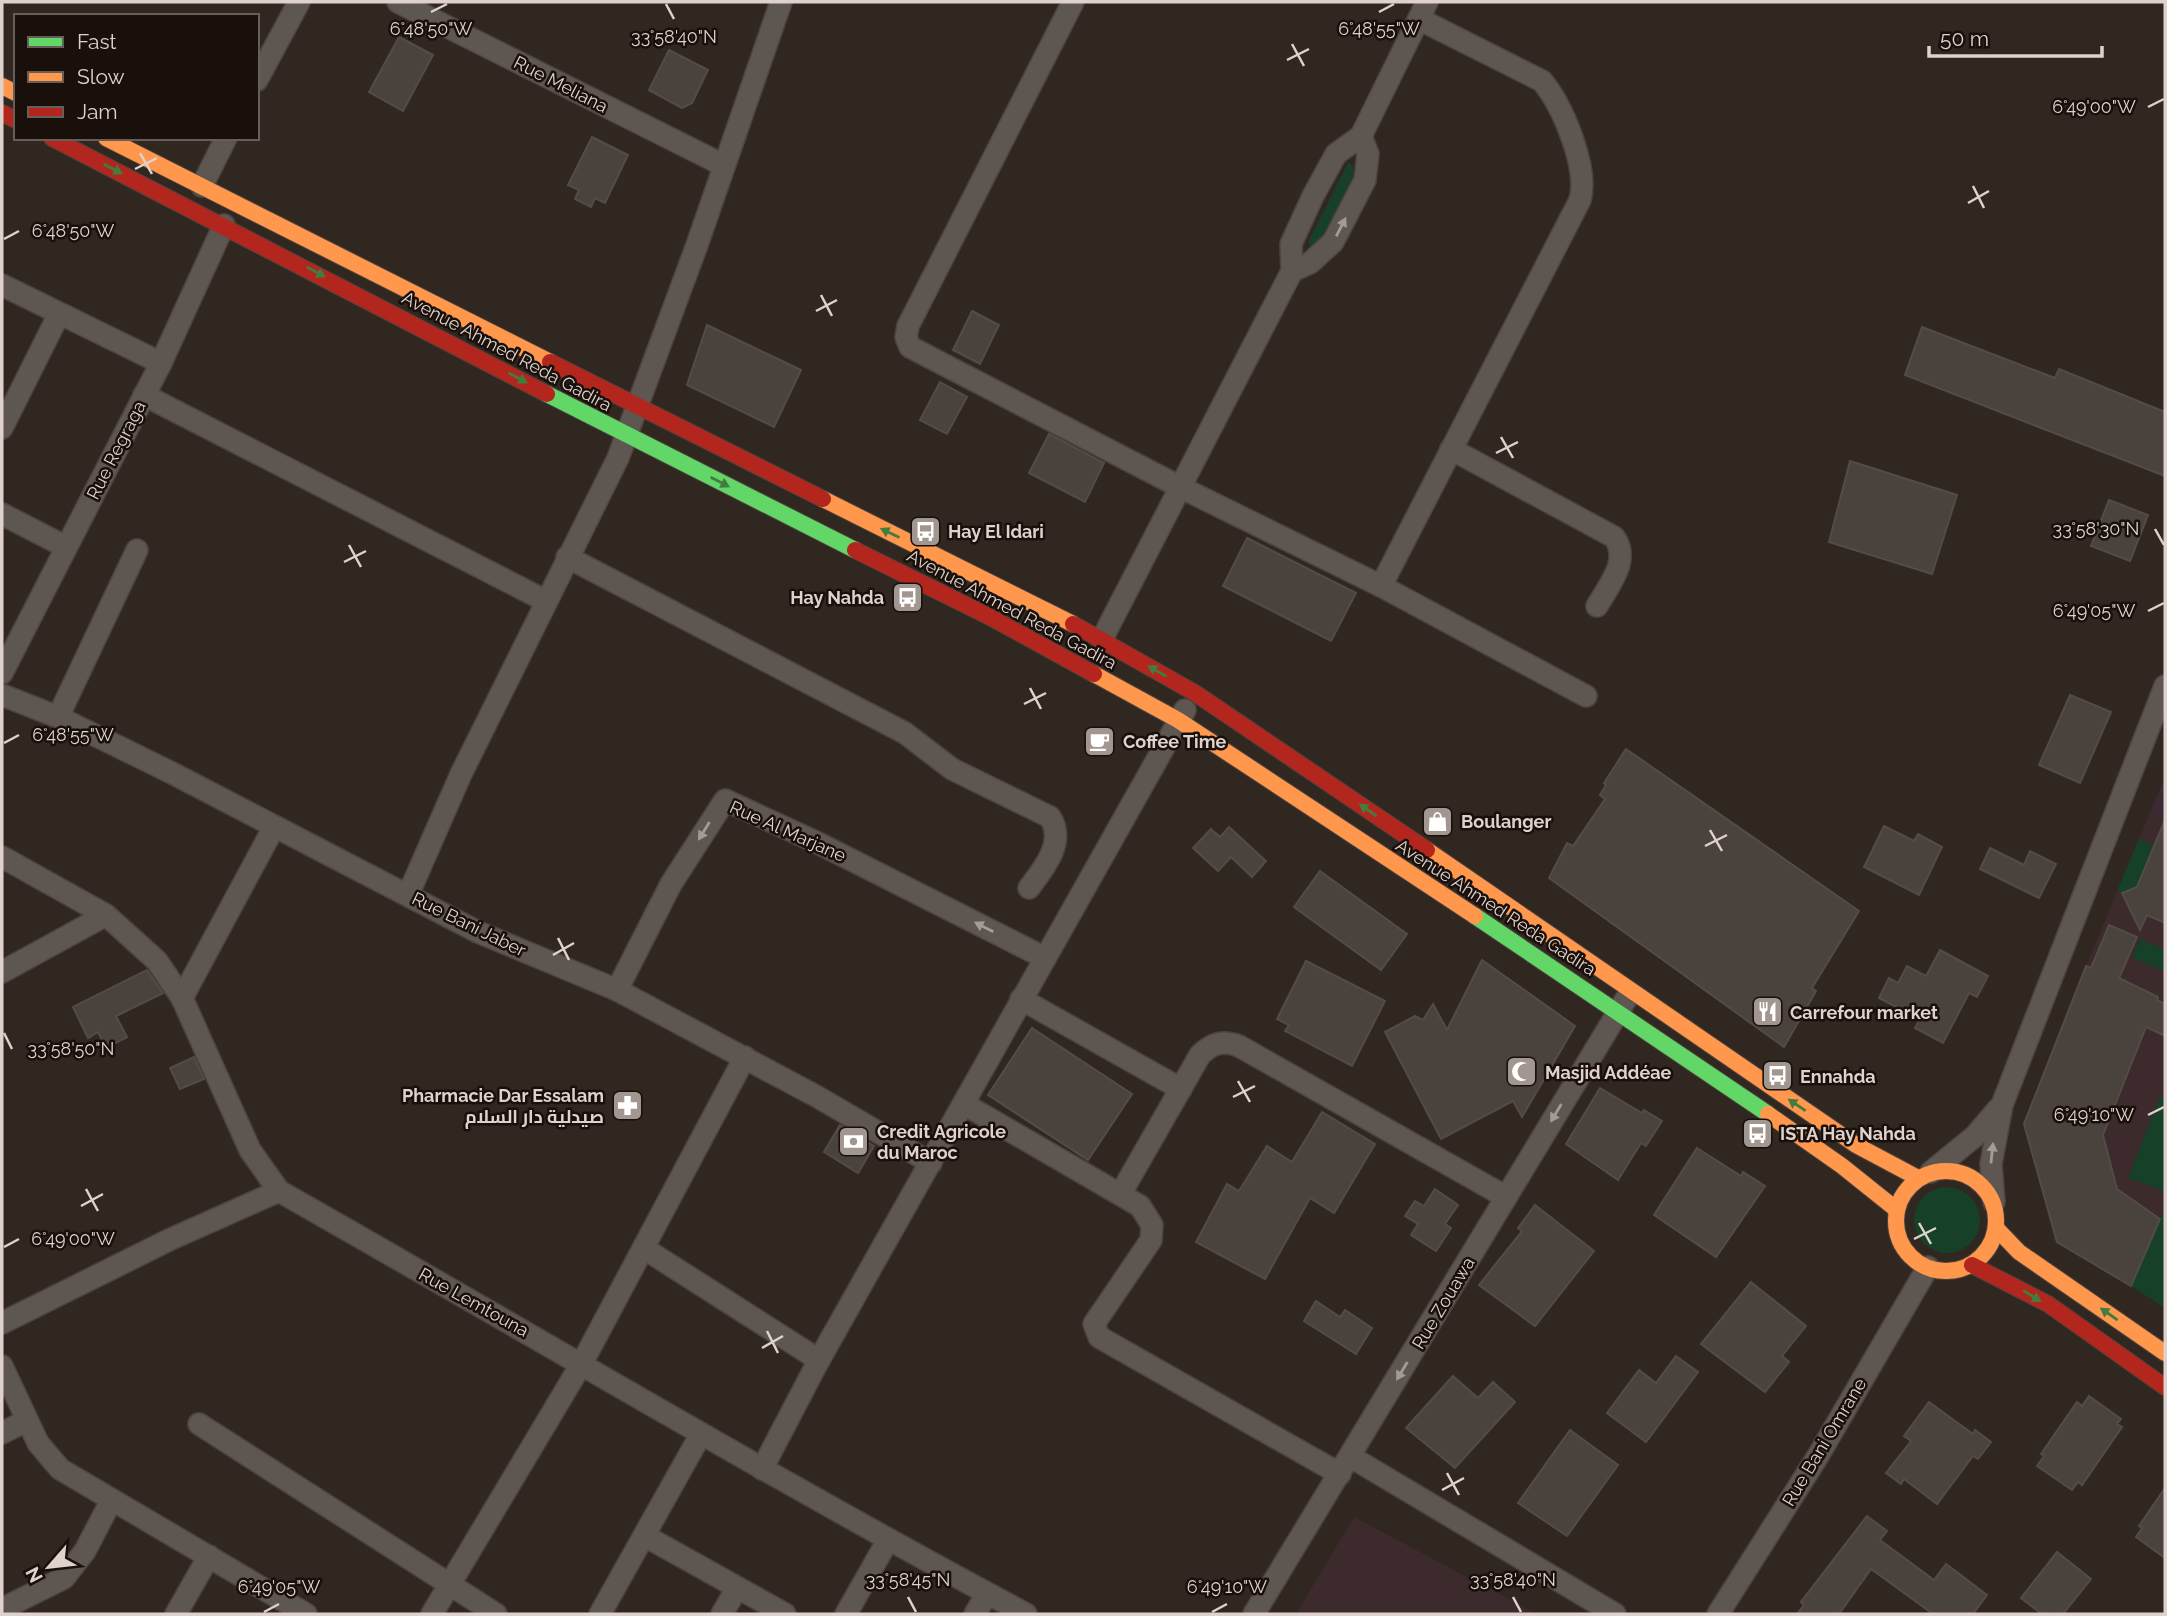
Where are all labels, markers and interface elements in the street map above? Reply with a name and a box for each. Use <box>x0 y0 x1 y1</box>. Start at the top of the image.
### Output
legend <box>14 14 259 140</box>
scale bar <box>1929 14 2102 58</box>
text: 6°48'50"W <box>390 18 472 39</box>
text: 6°48'55"W <box>1338 18 1420 39</box>
text: 33°58'40"N <box>631 26 717 47</box>
text: 50 m <box>1940 26 1989 51</box>
text: Fast <box>77 29 117 54</box>
street label: Rue Meliana <box>511 51 611 117</box>
text: Slow <box>77 64 125 89</box>
text: 6°49'00"W <box>2052 96 2136 117</box>
text: Jam <box>77 99 118 124</box>
one-way arrow <box>103 163 123 174</box>
one-way arrow <box>1334 216 1346 236</box>
text: 6°48'50"W <box>32 220 114 241</box>
one-way arrow <box>306 267 326 278</box>
street label: Avenue Ahmed Reda Gadira <box>399 287 615 415</box>
one-way arrow <box>508 371 528 383</box>
street label: Rue Regraga <box>82 397 150 503</box>
one-way arrow <box>710 476 730 487</box>
bus stop icon: Hay El Idari <box>908 514 942 548</box>
text: 33°58'30"N <box>2053 518 2139 539</box>
place label: Hay El Idari <box>948 521 1044 542</box>
one-way arrow <box>880 527 900 538</box>
street label: Avenue Ahmed Reda Gadira <box>904 545 1120 673</box>
bus stop icon: Hay Nahda <box>890 580 924 614</box>
place label: Hay Nahda <box>790 587 884 608</box>
text: 6°49'05"W <box>2053 600 2135 621</box>
one-way arrow <box>1147 666 1167 678</box>
text: 6°48'55"W <box>32 724 114 745</box>
cafe icon: Coffee Time <box>1083 724 1117 758</box>
place label: Coffee Time <box>1123 731 1226 752</box>
street label: Rue Al Marjane <box>727 796 850 866</box>
one-way arrow <box>1358 804 1377 817</box>
shop icon: Boulanger <box>1421 804 1455 838</box>
place label: Boulanger <box>1461 811 1551 832</box>
one-way arrow <box>698 821 711 840</box>
street label: Avenue Ahmed Reda Gadira <box>1392 834 1600 980</box>
street label: Rue Bani Jaber <box>409 887 530 961</box>
one-way arrow <box>974 921 994 932</box>
restaurant icon: Carrefour market <box>1750 995 1784 1029</box>
place label: Carrefour market <box>1790 1002 1938 1023</box>
text: 33°58'50"N <box>28 1038 114 1059</box>
mosque icon: Masjid Addéae <box>1505 1055 1539 1089</box>
bus stop icon: Ennahda <box>1760 1059 1794 1093</box>
place label: Masjid Addéae <box>1545 1062 1672 1083</box>
place label: Ennahda <box>1800 1066 1876 1087</box>
place label: Pharmacie Dar Essalam صيدلية دار السلام <box>402 1085 604 1129</box>
pharmacy icon: Pharmacie Dar Essalam صيدلية دار السلام <box>610 1088 644 1122</box>
one-way arrow <box>1788 1098 1806 1112</box>
one-way arrow <box>1550 1104 1563 1123</box>
text: 6°49'10"W <box>2054 1104 2134 1125</box>
bus stop icon: ISTA Hay Nahda <box>1740 1116 1774 1150</box>
place label: Credit Agricole du Maroc <box>877 1121 1006 1163</box>
place label: ISTA Hay Nahda <box>1780 1123 1916 1144</box>
bank icon: Credit Agricole du Maroc <box>837 1124 871 1158</box>
one-way arrow <box>1987 1142 1998 1164</box>
text: 6°49'00"W <box>31 1228 115 1249</box>
street label: Rue Zouawa <box>1407 1253 1479 1353</box>
street label: Rue Lemtouna <box>415 1263 533 1341</box>
one-way arrow <box>2023 1289 2042 1302</box>
one-way arrow <box>2100 1307 2118 1321</box>
one-way arrow <box>1395 1362 1408 1381</box>
street label: Rue Bani Omrane <box>1778 1374 1871 1510</box>
north arrow <box>14 1532 84 1602</box>
text: N <box>21 1563 47 1587</box>
text: 33°58'45"N <box>866 1569 950 1590</box>
text: 33°58'40"N <box>1470 1569 1556 1590</box>
text: 6°49'05"W <box>238 1576 320 1597</box>
text: 6°49'10"W <box>1187 1576 1267 1597</box>

